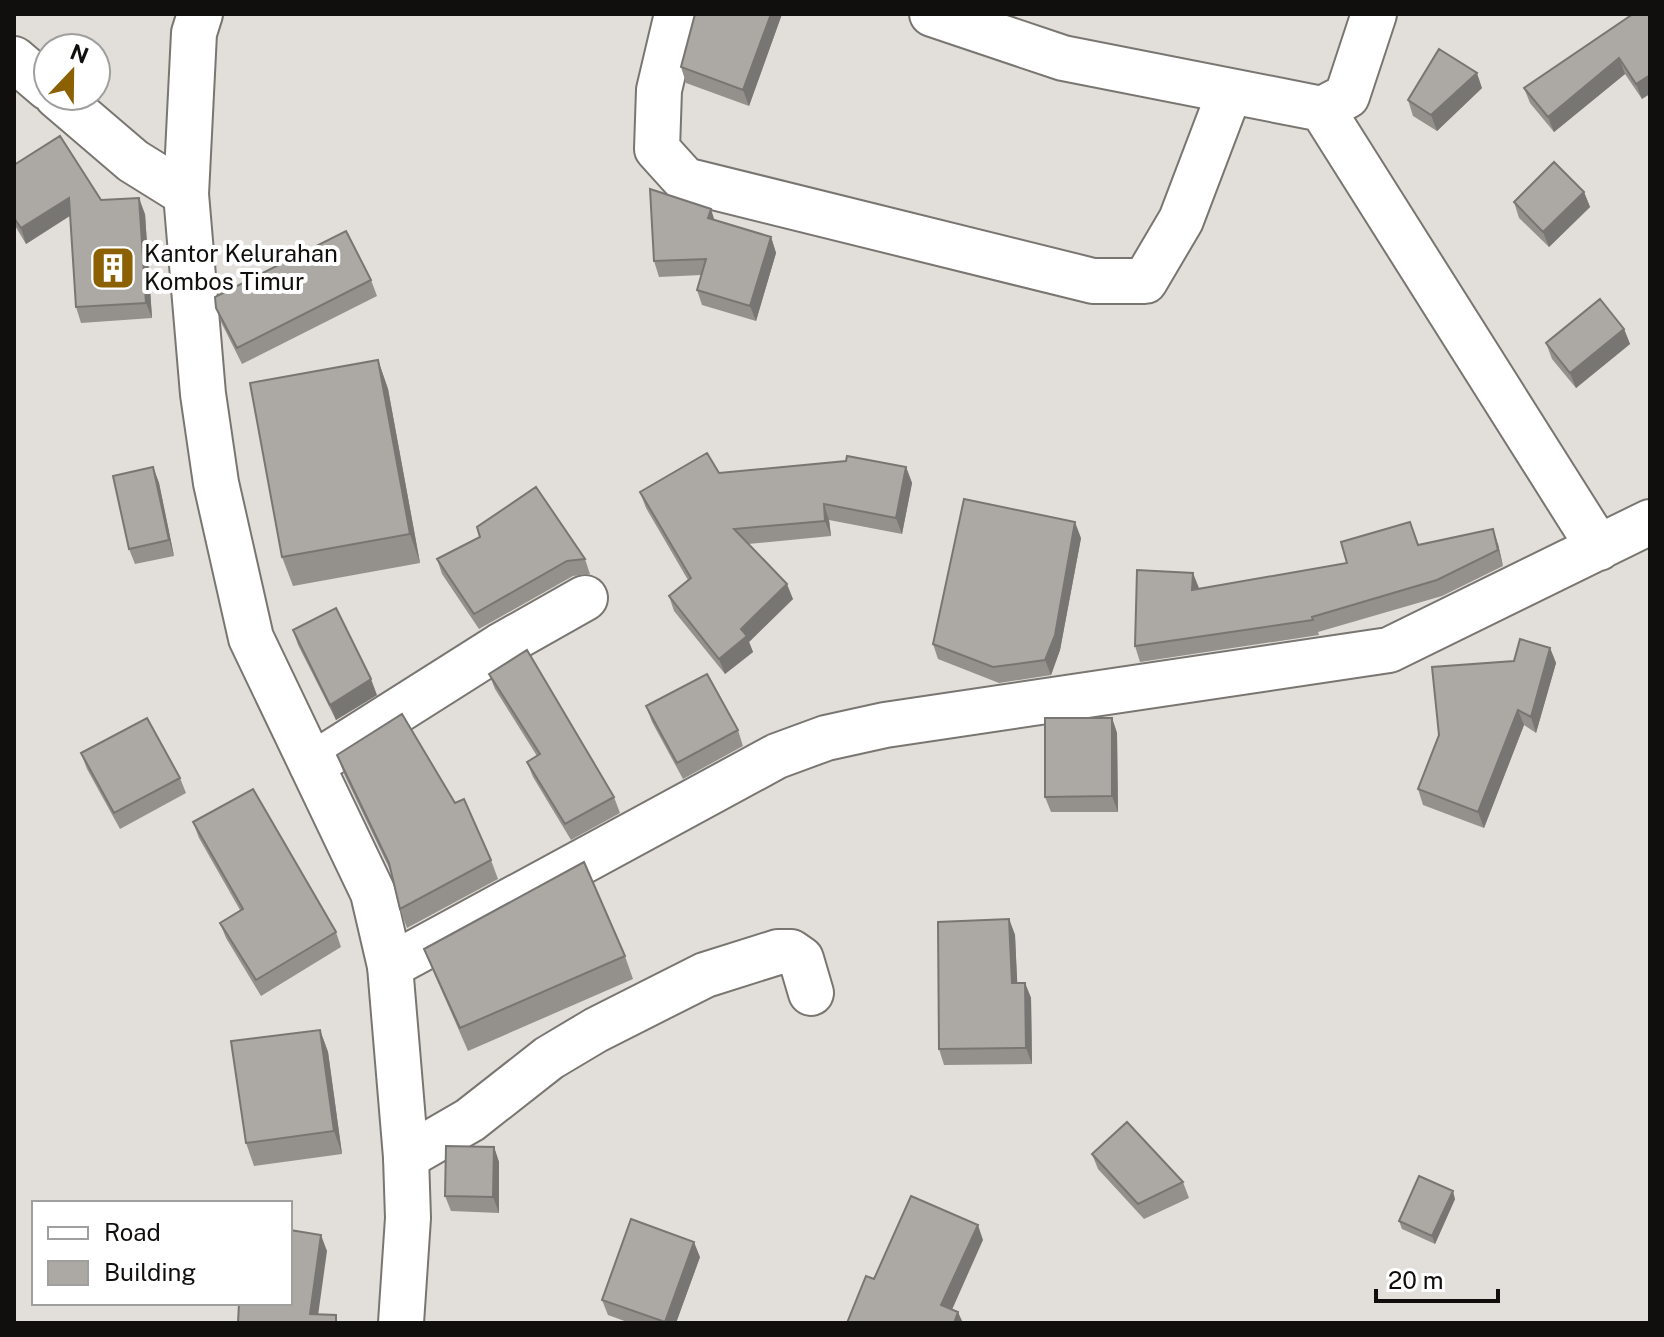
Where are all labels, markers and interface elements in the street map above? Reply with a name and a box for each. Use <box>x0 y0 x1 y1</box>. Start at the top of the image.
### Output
north arrow <box>32 32 112 112</box>
text: N <box>67 38 92 69</box>
place label: Kantor Kelurahan Kombos Timur <box>144 239 338 295</box>
building icon: Kantor Kelurahan Kombos Timur <box>89 244 137 292</box>
legend <box>32 1201 292 1305</box>
text: Road <box>104 1218 161 1246</box>
scale bar <box>1376 1253 1498 1303</box>
text: Building <box>104 1258 196 1286</box>
text: 20 m <box>1388 1266 1444 1294</box>

